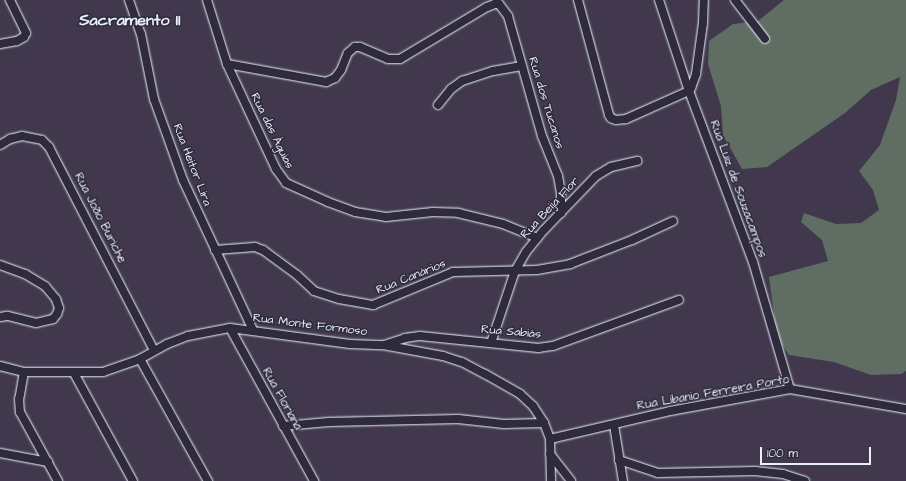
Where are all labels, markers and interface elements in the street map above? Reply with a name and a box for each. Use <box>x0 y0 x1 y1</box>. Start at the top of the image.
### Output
district label: Sacramento II <box>79 10 181 30</box>
street label: Rua dos Tucanos <box>525 55 567 151</box>
street label: Rua das Águias <box>247 91 297 171</box>
street label: Rua Luiz de Souzacampos <box>706 118 770 260</box>
street label: Rua Heitor Lira <box>170 122 214 208</box>
street label: Rua João Buriche <box>71 170 129 266</box>
street label: Rua Beija Flor <box>518 174 582 242</box>
street label: Rua Canários <box>374 257 448 297</box>
street label: Rua Monte Formoso <box>252 311 368 339</box>
street label: Rua Sabiás <box>480 322 542 342</box>
street label: Rua Floriana <box>259 365 305 433</box>
street label: Rua Libanio Ferreira Porto <box>636 373 790 413</box>
scale bar <box>762 439 873 465</box>
text: 100 m <box>767 445 798 462</box>

